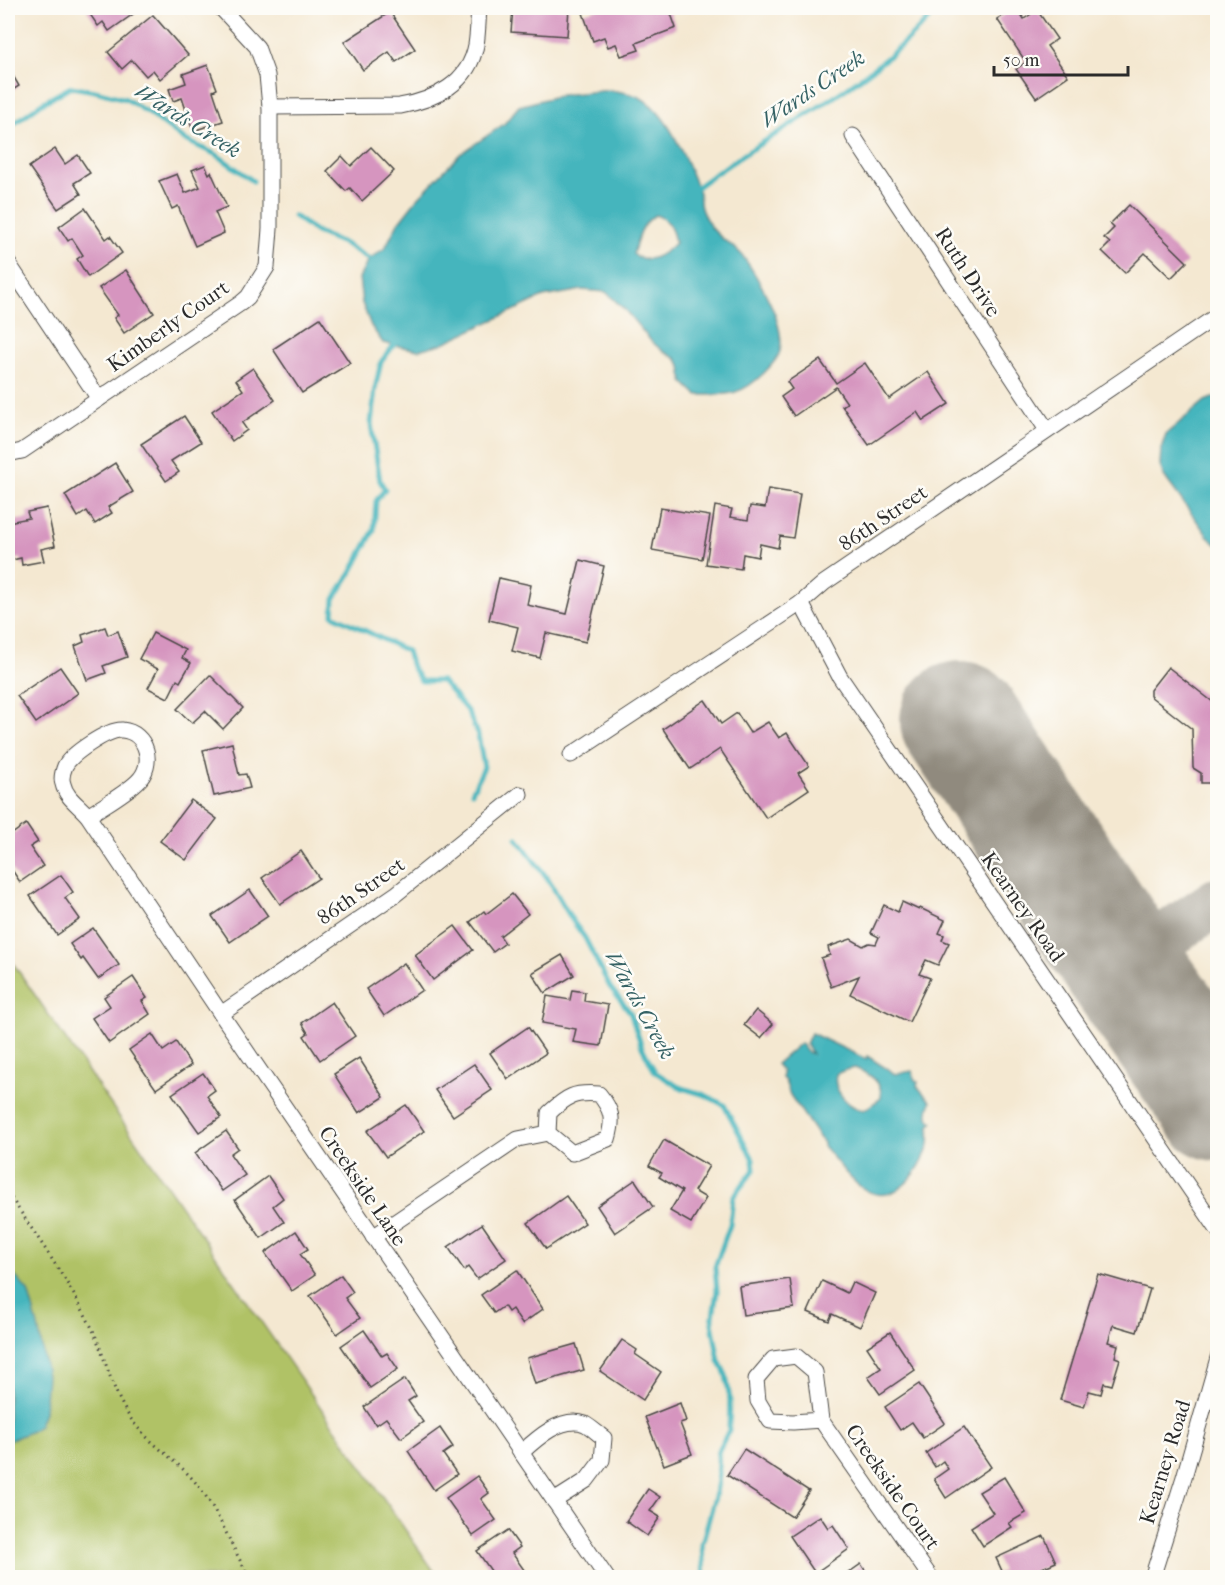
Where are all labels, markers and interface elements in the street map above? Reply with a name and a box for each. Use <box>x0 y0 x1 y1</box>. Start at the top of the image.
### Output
scale bar <box>994 39 1128 77</box>
water label: Wards Creek <box>756 45 870 133</box>
text: 50 m <box>1003 50 1040 71</box>
water label: Wards Creek <box>130 78 246 164</box>
street label: Ruth Drive <box>930 223 1006 321</box>
street label: Kimberly Court <box>102 275 234 377</box>
street label: 86th Street <box>834 479 932 556</box>
street label: Kearney Road <box>976 847 1070 967</box>
street label: 86th Street <box>313 852 410 930</box>
water label: Wards Creek <box>600 946 680 1064</box>
street label: Creekside Lane <box>314 1122 412 1250</box>
street label: Kearney Road <box>1135 1396 1195 1527</box>
street label: Creekside Court <box>841 1420 945 1555</box>

